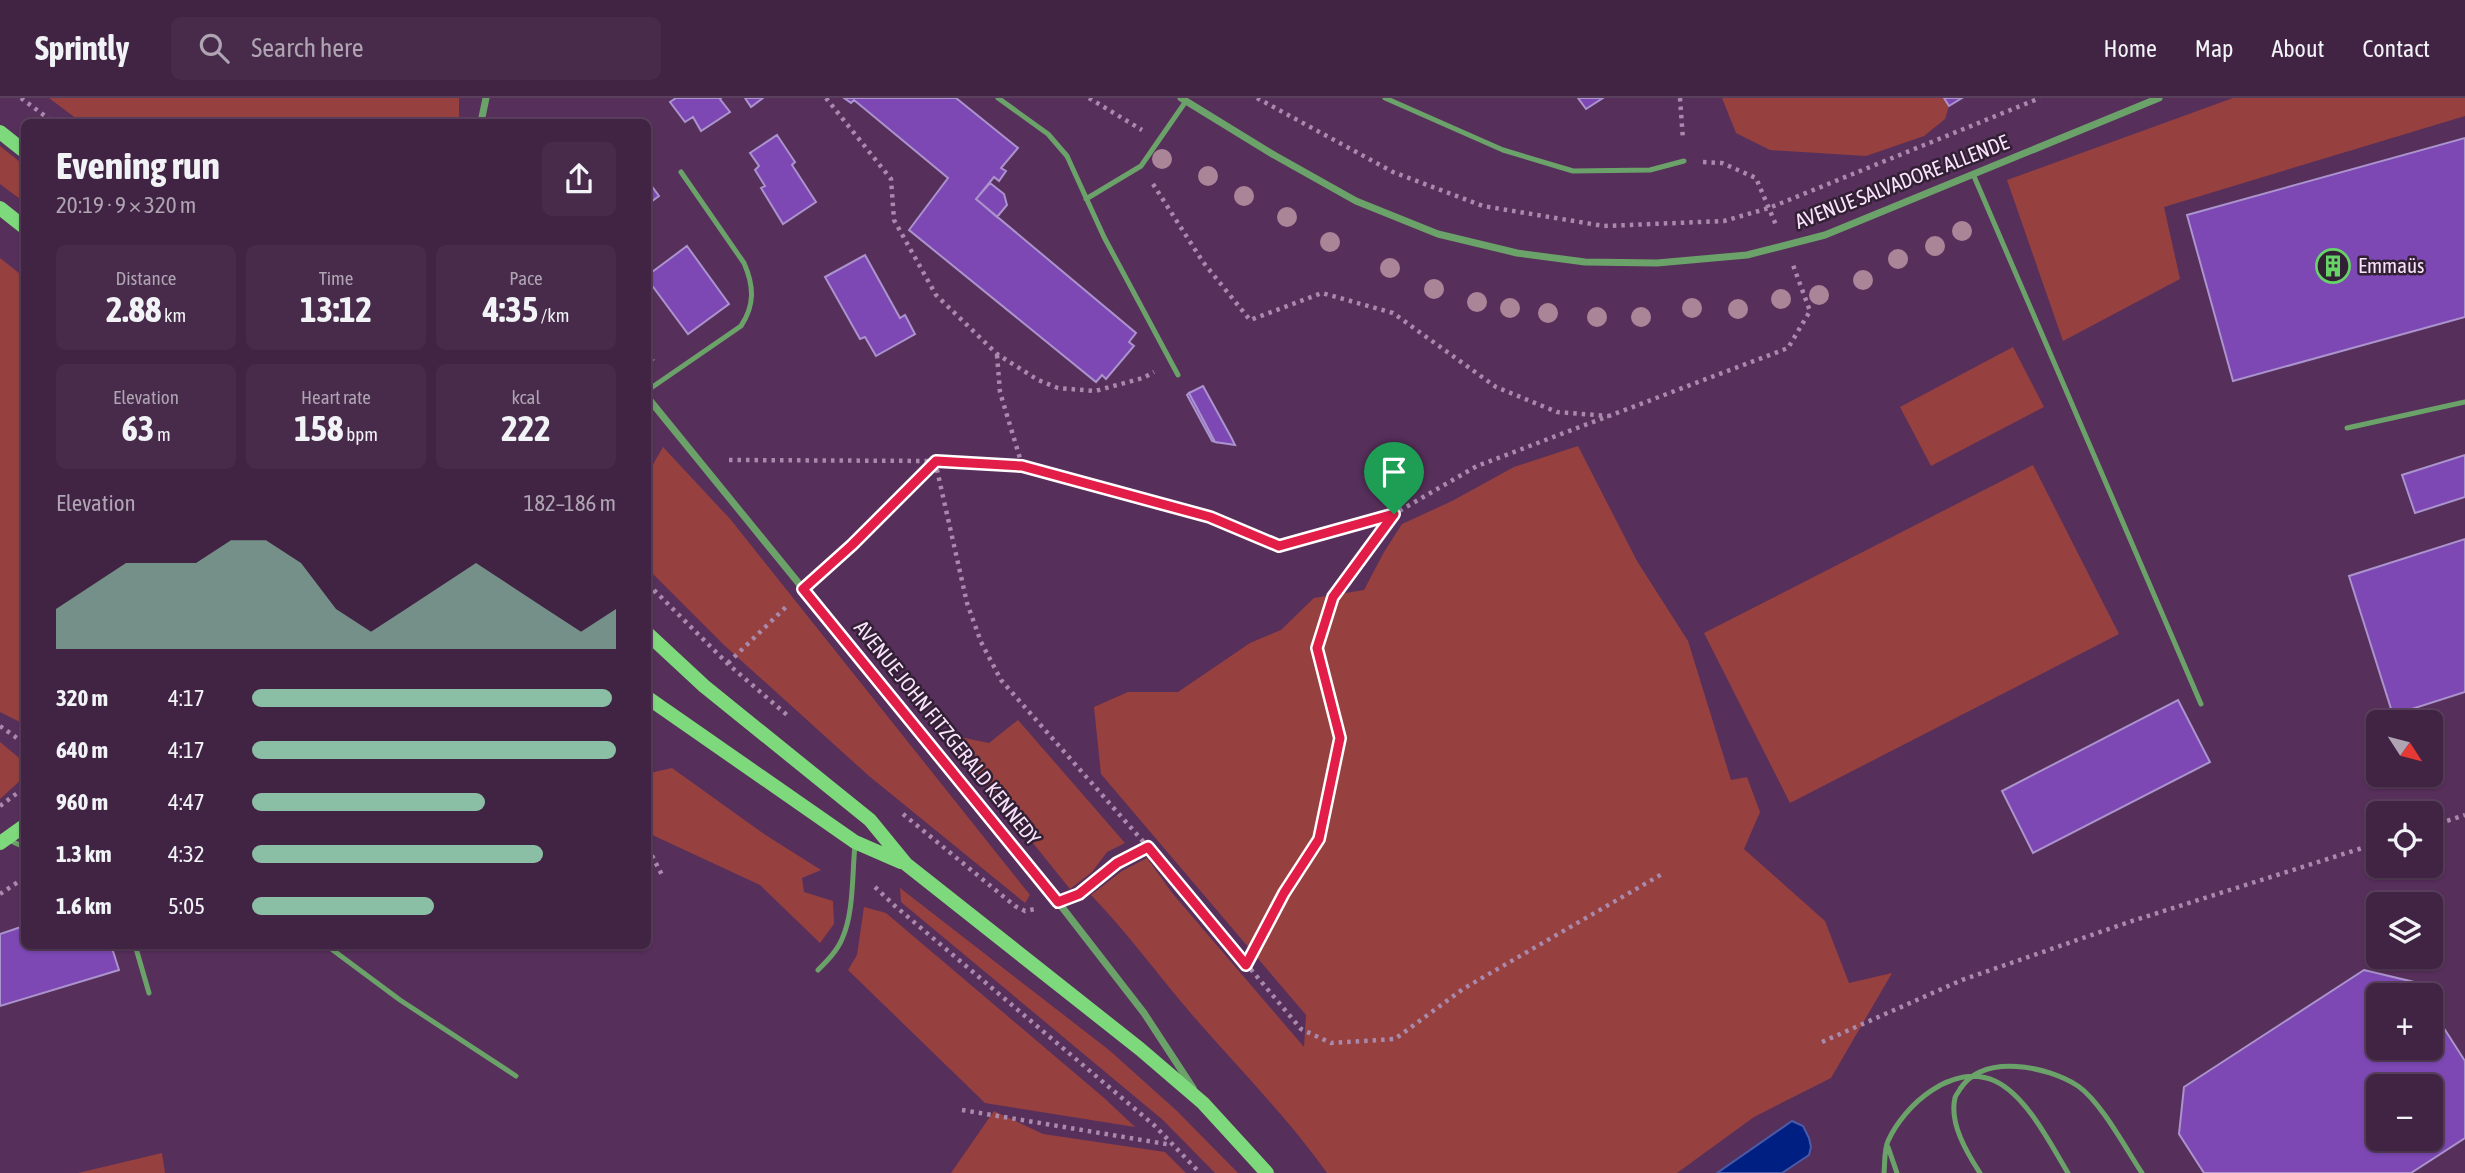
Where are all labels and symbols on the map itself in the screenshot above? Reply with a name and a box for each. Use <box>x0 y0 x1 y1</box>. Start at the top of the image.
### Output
street label: AVENUE SALVADORE ALLENDE <box>1791 129 2012 233</box>
building icon: Emmaüs <box>2314 247 2352 285</box>
place label: Emmaüs <box>2358 253 2425 277</box>
pin <box>1364 442 1424 514</box>
street label: AVENUE JOHN FITZGERALD KENNEDY <box>850 615 1046 850</box>
north arrow <box>2366 710 2443 788</box>

